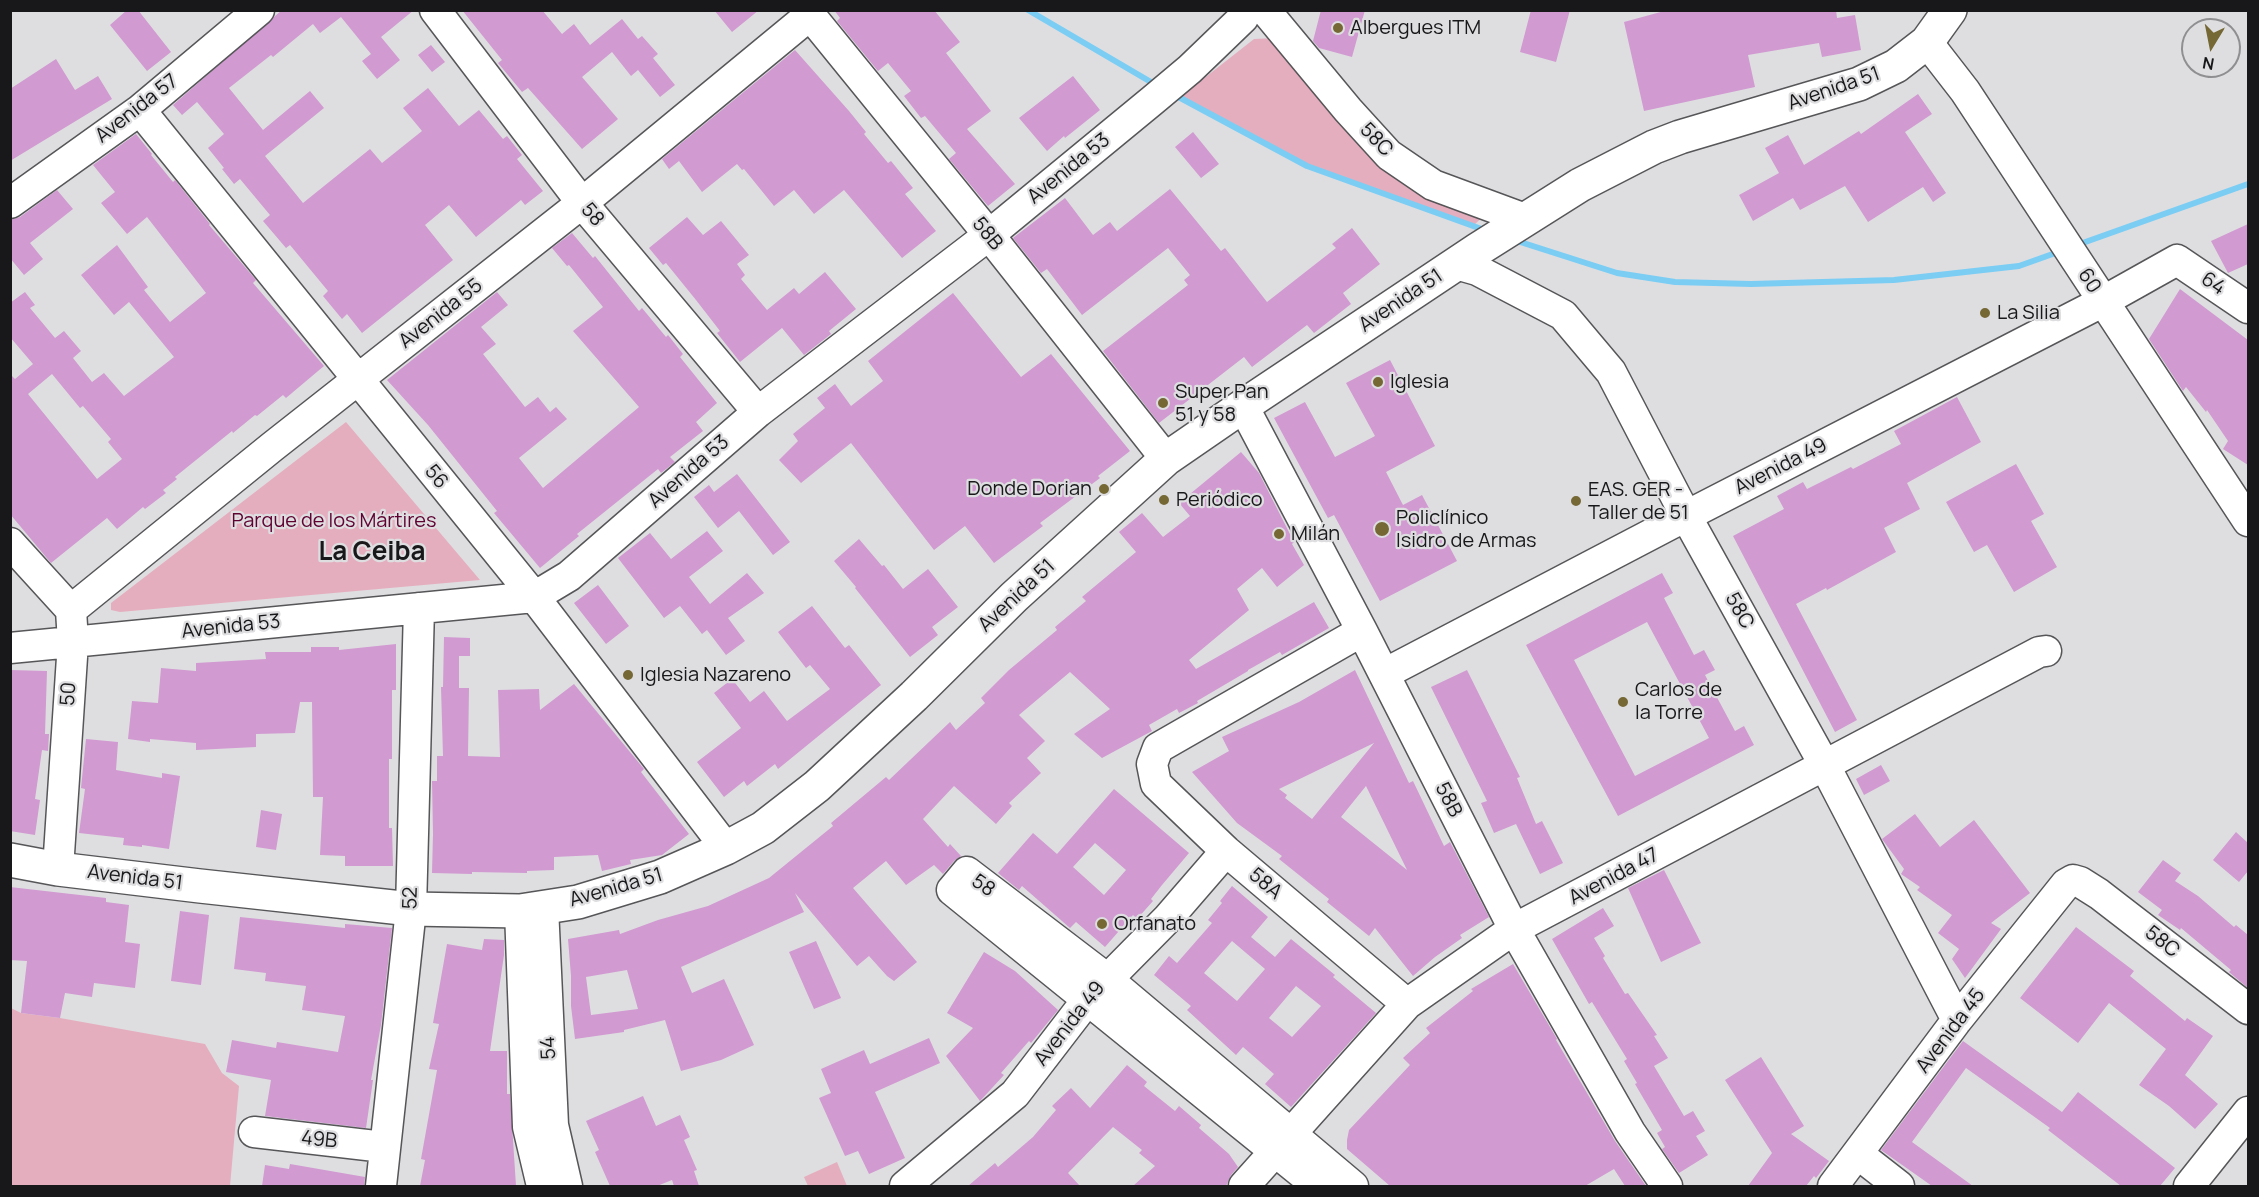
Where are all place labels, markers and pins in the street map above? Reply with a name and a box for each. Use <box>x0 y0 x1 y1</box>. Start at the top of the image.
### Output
place label: Albergues ITM <box>1350 16 1481 40</box>
marker: Albergues ITM <box>1331 21 1345 35</box>
place label: La Silia <box>1997 301 2060 325</box>
marker: La Silia <box>1978 306 1992 320</box>
place label: Iglesia <box>1390 370 1449 394</box>
marker: Iglesia <box>1371 375 1385 389</box>
place label: Super Pan 51 y 58 <box>1175 380 1269 427</box>
marker: Super Pan 51 y 58 <box>1156 396 1170 410</box>
place label: Donde Dorian <box>967 477 1092 501</box>
place label: EAS. GER - Taller de 51 <box>1588 478 1689 525</box>
marker: Donde Dorian <box>1097 482 1111 496</box>
place label: Periódico <box>1176 488 1263 512</box>
marker: Periódico <box>1157 493 1171 507</box>
marker: EAS. GER - Taller de 51 <box>1569 494 1583 508</box>
place label: Policlínico Isidro de Armas <box>1396 506 1537 553</box>
marker: Policlínico Isidro de Armas <box>1373 520 1391 538</box>
place label: Milán <box>1291 522 1340 546</box>
marker: Milán <box>1272 527 1286 541</box>
place label: Iglesia Nazareno <box>640 663 791 687</box>
marker: Iglesia Nazareno <box>621 668 635 682</box>
place label: Carlos de la Torre <box>1635 678 1722 725</box>
marker: Carlos de la Torre <box>1616 695 1630 709</box>
place label: Orfanato <box>1114 912 1196 936</box>
marker: Orfanato <box>1095 917 1109 931</box>

